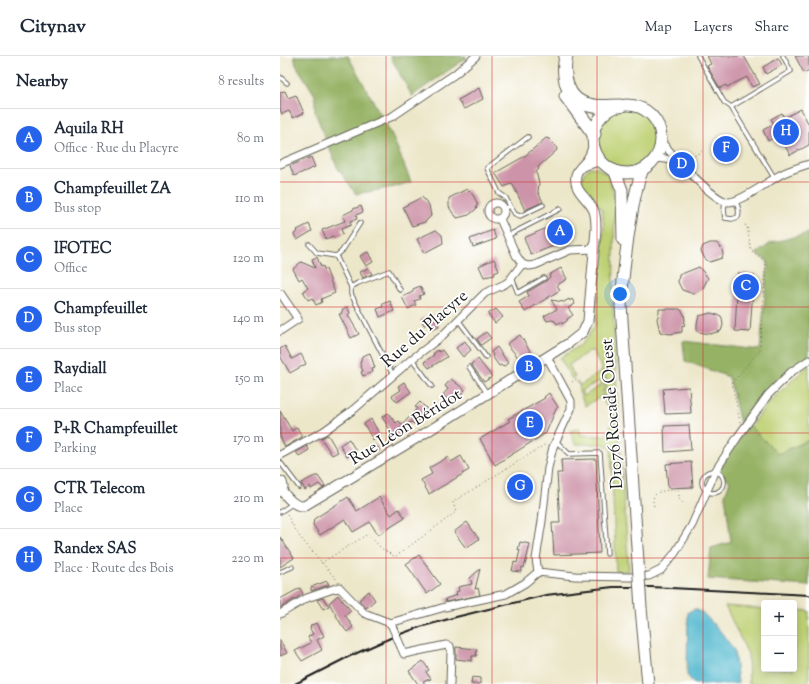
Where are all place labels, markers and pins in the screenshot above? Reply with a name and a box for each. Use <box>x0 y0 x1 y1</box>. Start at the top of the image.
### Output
pin: H <box>773 117 799 147</box>
pin: F <box>713 134 739 164</box>
pin: D <box>669 150 695 180</box>
pin: A <box>547 217 573 247</box>
pin: C <box>733 272 759 302</box>
pin: B <box>516 353 542 383</box>
pin: E <box>517 409 543 439</box>
pin: G <box>507 472 533 502</box>

